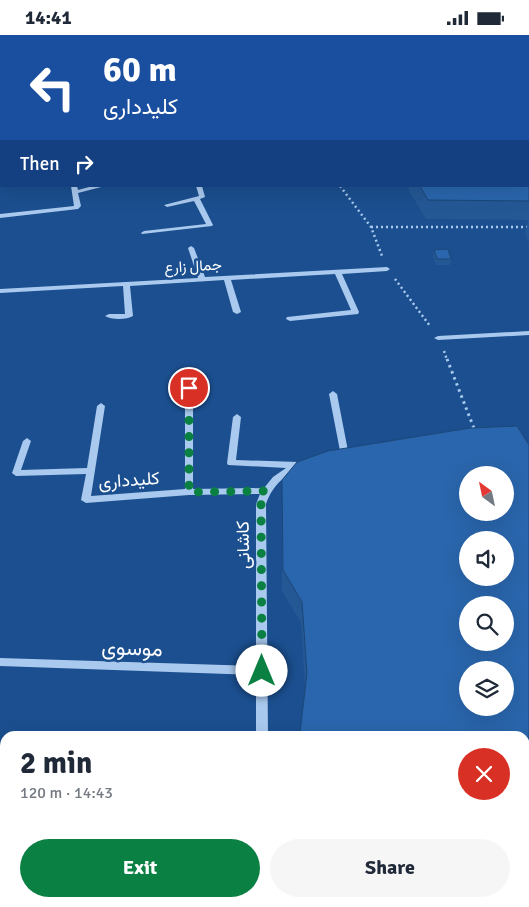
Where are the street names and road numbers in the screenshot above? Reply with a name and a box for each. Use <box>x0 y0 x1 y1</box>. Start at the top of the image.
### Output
street label: جمال زارع <box>164 256 222 278</box>
street label: کلیدداری <box>98 467 160 493</box>
street label: کاشانی <box>232 521 254 569</box>
street label: موسوی <box>101 634 163 662</box>

